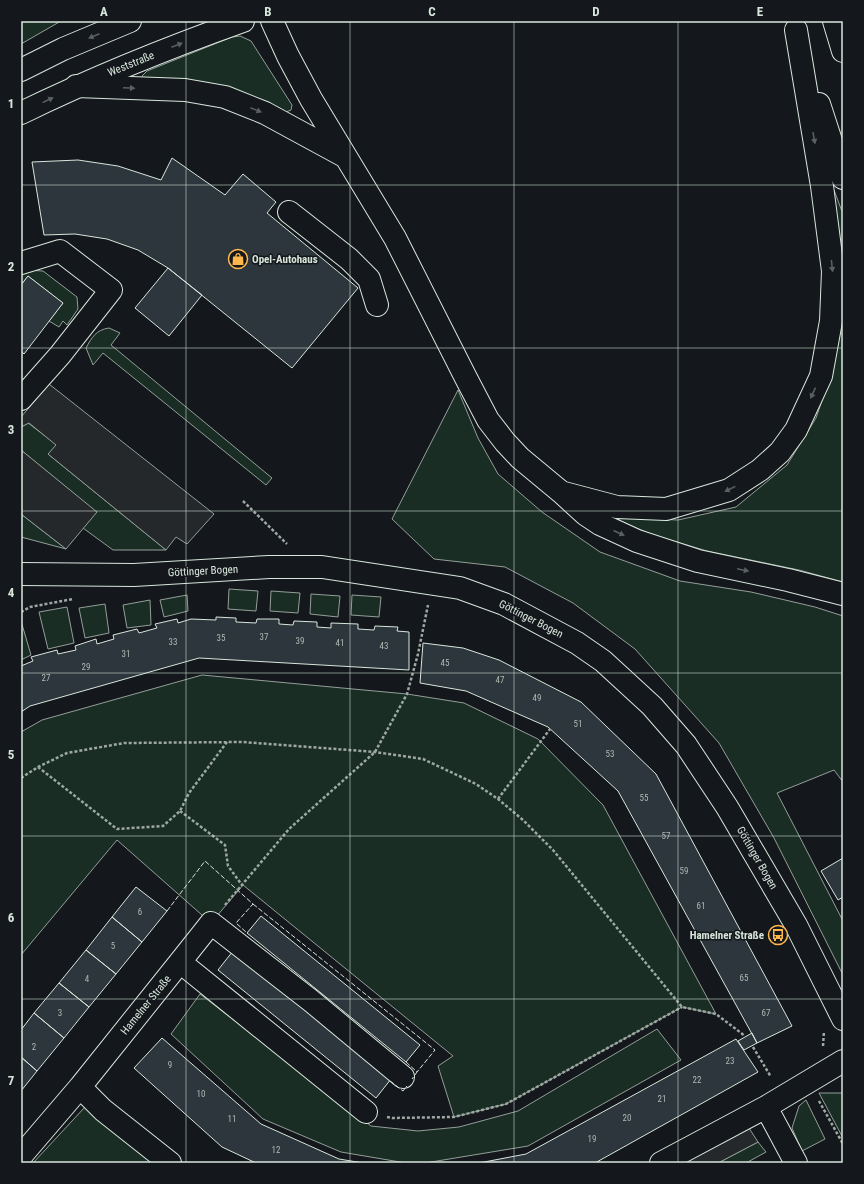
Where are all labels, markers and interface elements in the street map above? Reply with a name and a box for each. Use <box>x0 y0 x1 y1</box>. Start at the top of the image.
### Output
text: A <box>100 4 108 19</box>
text: B <box>264 4 272 19</box>
text: C <box>428 4 436 19</box>
text: D <box>592 4 600 19</box>
text: E <box>757 4 764 19</box>
one-way arrow <box>89 33 100 39</box>
one-way arrow <box>171 42 183 48</box>
street label: Weststraße <box>106 49 156 79</box>
one-way arrow <box>123 85 136 91</box>
text: 1 <box>8 96 14 111</box>
one-way arrow <box>43 97 54 103</box>
one-way arrow <box>250 107 262 113</box>
one-way arrow <box>811 132 817 144</box>
shop icon: Opel-Autohaus <box>227 248 249 270</box>
place label: Opel-Autohaus <box>252 253 318 266</box>
text: 2 <box>8 259 15 274</box>
one-way arrow <box>829 260 836 272</box>
one-way arrow <box>810 388 816 399</box>
text: 3 <box>8 422 14 437</box>
one-way arrow <box>724 485 735 492</box>
one-way arrow <box>613 530 624 536</box>
street label: Göttinger Bogen <box>168 563 238 579</box>
one-way arrow <box>737 568 749 574</box>
text: 4 <box>8 585 15 600</box>
street label: Göttinger Bogen <box>497 597 565 641</box>
house number: 37 <box>260 632 269 642</box>
house number: 35 <box>217 633 226 643</box>
house number: 39 <box>296 636 304 646</box>
house number: 33 <box>169 637 177 647</box>
house number: 41 <box>336 638 344 648</box>
house number: 43 <box>380 641 388 651</box>
house number: 31 <box>122 649 130 659</box>
house number: 45 <box>441 658 450 668</box>
house number: 29 <box>82 662 90 672</box>
house number: 27 <box>42 673 51 683</box>
house number: 47 <box>496 675 505 685</box>
house number: 49 <box>533 693 541 703</box>
house number: 51 <box>574 719 582 729</box>
text: 5 <box>8 747 15 762</box>
house number: 53 <box>606 749 614 759</box>
house number: 55 <box>640 793 649 803</box>
street label: Göttinger Bogen <box>734 824 780 892</box>
house number: 57 <box>662 831 671 841</box>
house number: 59 <box>680 866 688 876</box>
house number: 61 <box>697 901 705 911</box>
house number: 6 <box>138 907 142 917</box>
text: 6 <box>8 910 15 925</box>
bus stop icon: Hamelner Straße <box>767 924 789 946</box>
place label: Hamelner Straße <box>690 929 764 942</box>
house number: 5 <box>111 941 116 951</box>
street label: Hamelner Straße <box>118 973 174 1037</box>
house number: 65 <box>740 973 749 983</box>
house number: 4 <box>85 974 90 984</box>
house number: 3 <box>58 1008 62 1018</box>
house number: 67 <box>762 1008 771 1018</box>
house number: 2 <box>32 1042 37 1052</box>
house number: 23 <box>726 1056 734 1066</box>
house number: 9 <box>168 1060 172 1070</box>
text: 7 <box>8 1073 15 1088</box>
house number: 22 <box>693 1075 702 1085</box>
house number: 10 <box>197 1089 205 1099</box>
house number: 21 <box>658 1094 666 1104</box>
house number: 20 <box>623 1113 631 1123</box>
house number: 11 <box>228 1114 236 1124</box>
house number: 19 <box>588 1134 596 1144</box>
house number: 12 <box>272 1145 281 1155</box>

